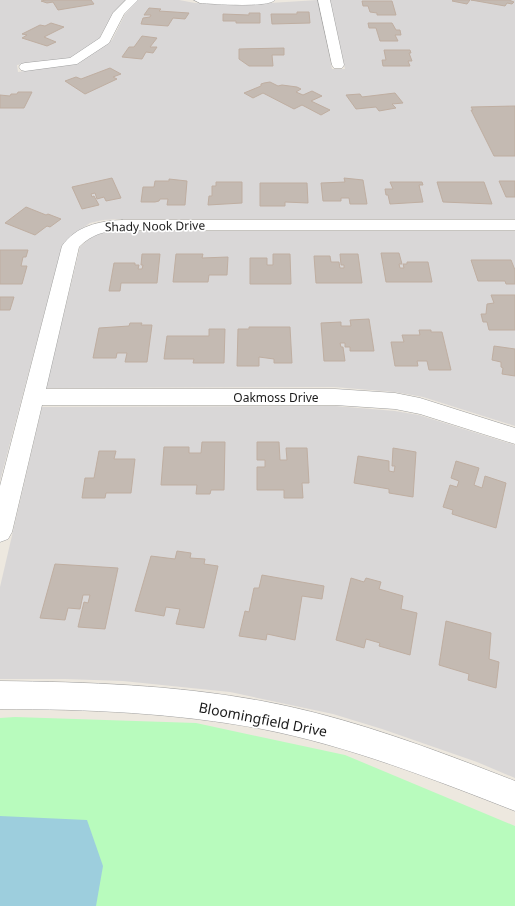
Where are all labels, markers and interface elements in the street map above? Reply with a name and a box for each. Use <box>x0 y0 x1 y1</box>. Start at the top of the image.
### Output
street label: Shady Nook Drive <box>105 217 205 235</box>
street label: Oakmoss Drive <box>233 389 319 406</box>
street label: Bloomingfield Drive <box>197 697 329 741</box>

